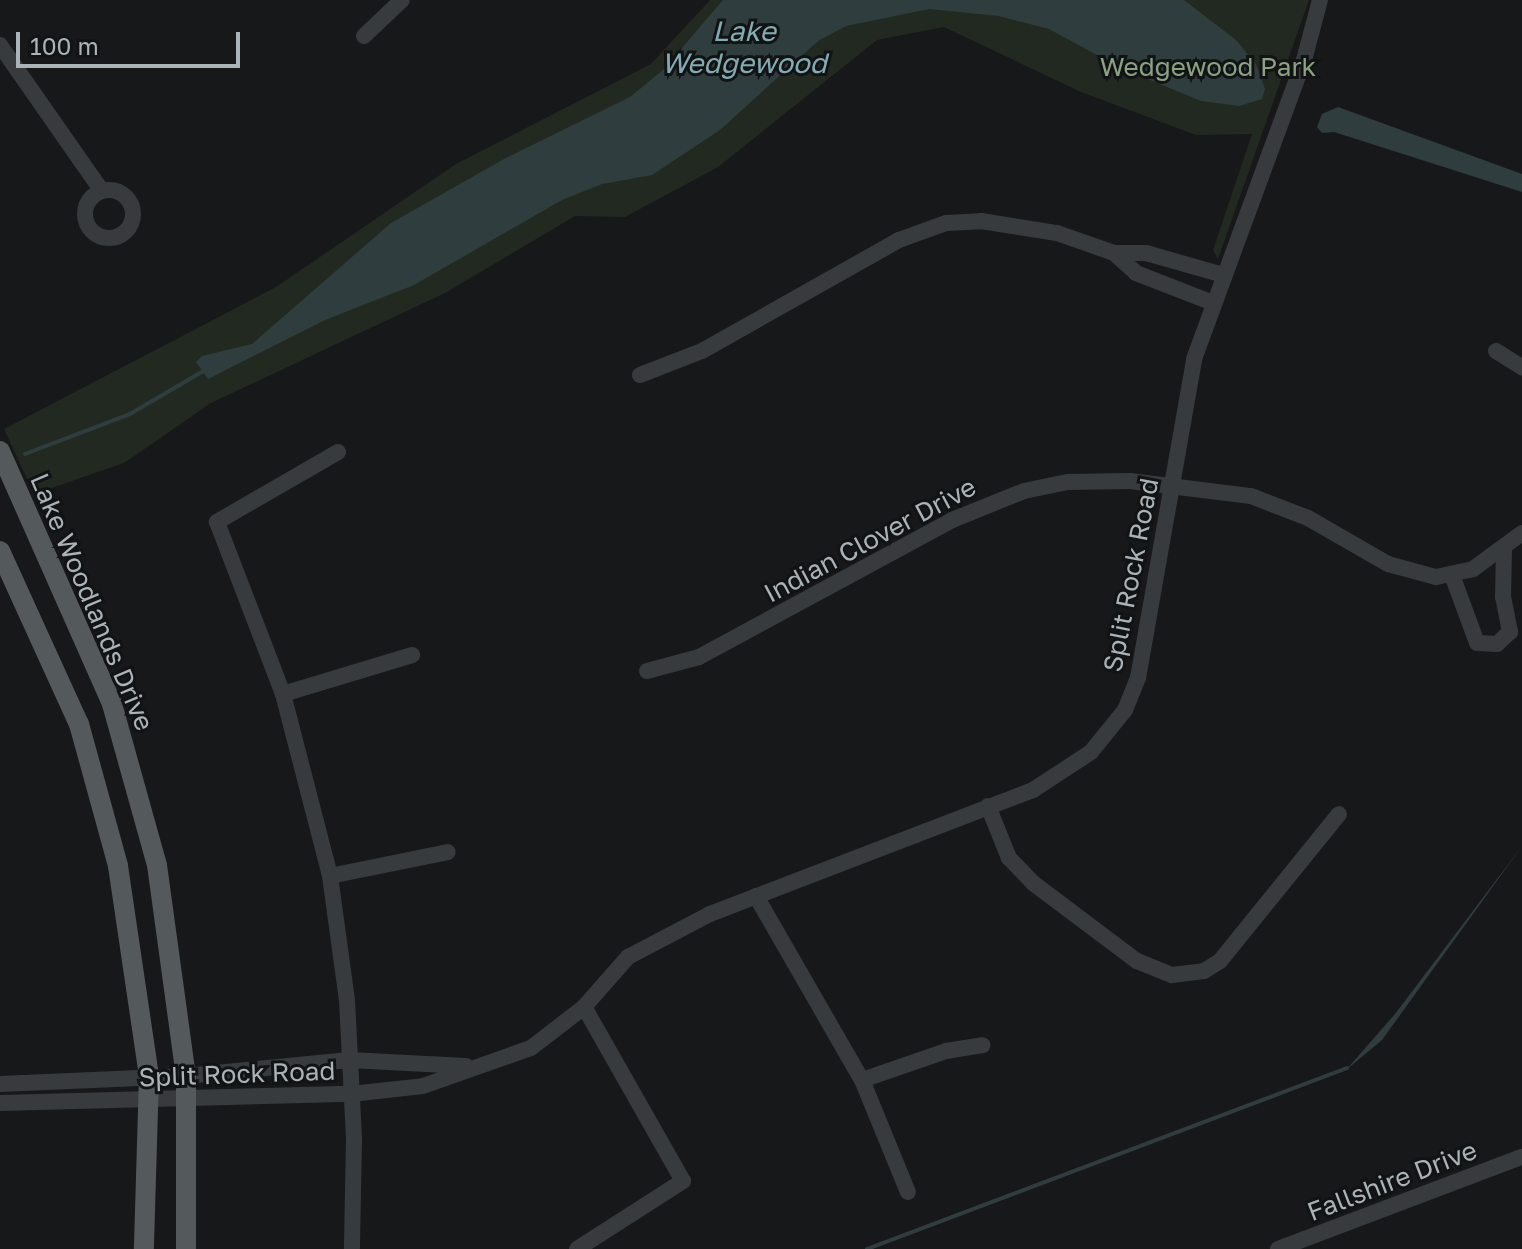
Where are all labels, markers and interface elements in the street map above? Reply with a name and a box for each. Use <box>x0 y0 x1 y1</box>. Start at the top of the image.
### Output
water label: Lake Wedgewood <box>661 14 827 80</box>
scale bar <box>20 16 244 66</box>
text: 100 m <box>30 31 99 60</box>
park label: Wedgewood Park <box>1100 51 1316 83</box>
street label: Lake Woodlands Drive <box>24 469 160 735</box>
street label: Indian Clover Drive <box>759 471 981 609</box>
street label: Split Rock Road <box>1097 475 1165 675</box>
street label: Split Rock Road <box>138 1055 336 1093</box>
street label: Fallshire Drive <box>1303 1134 1481 1228</box>

